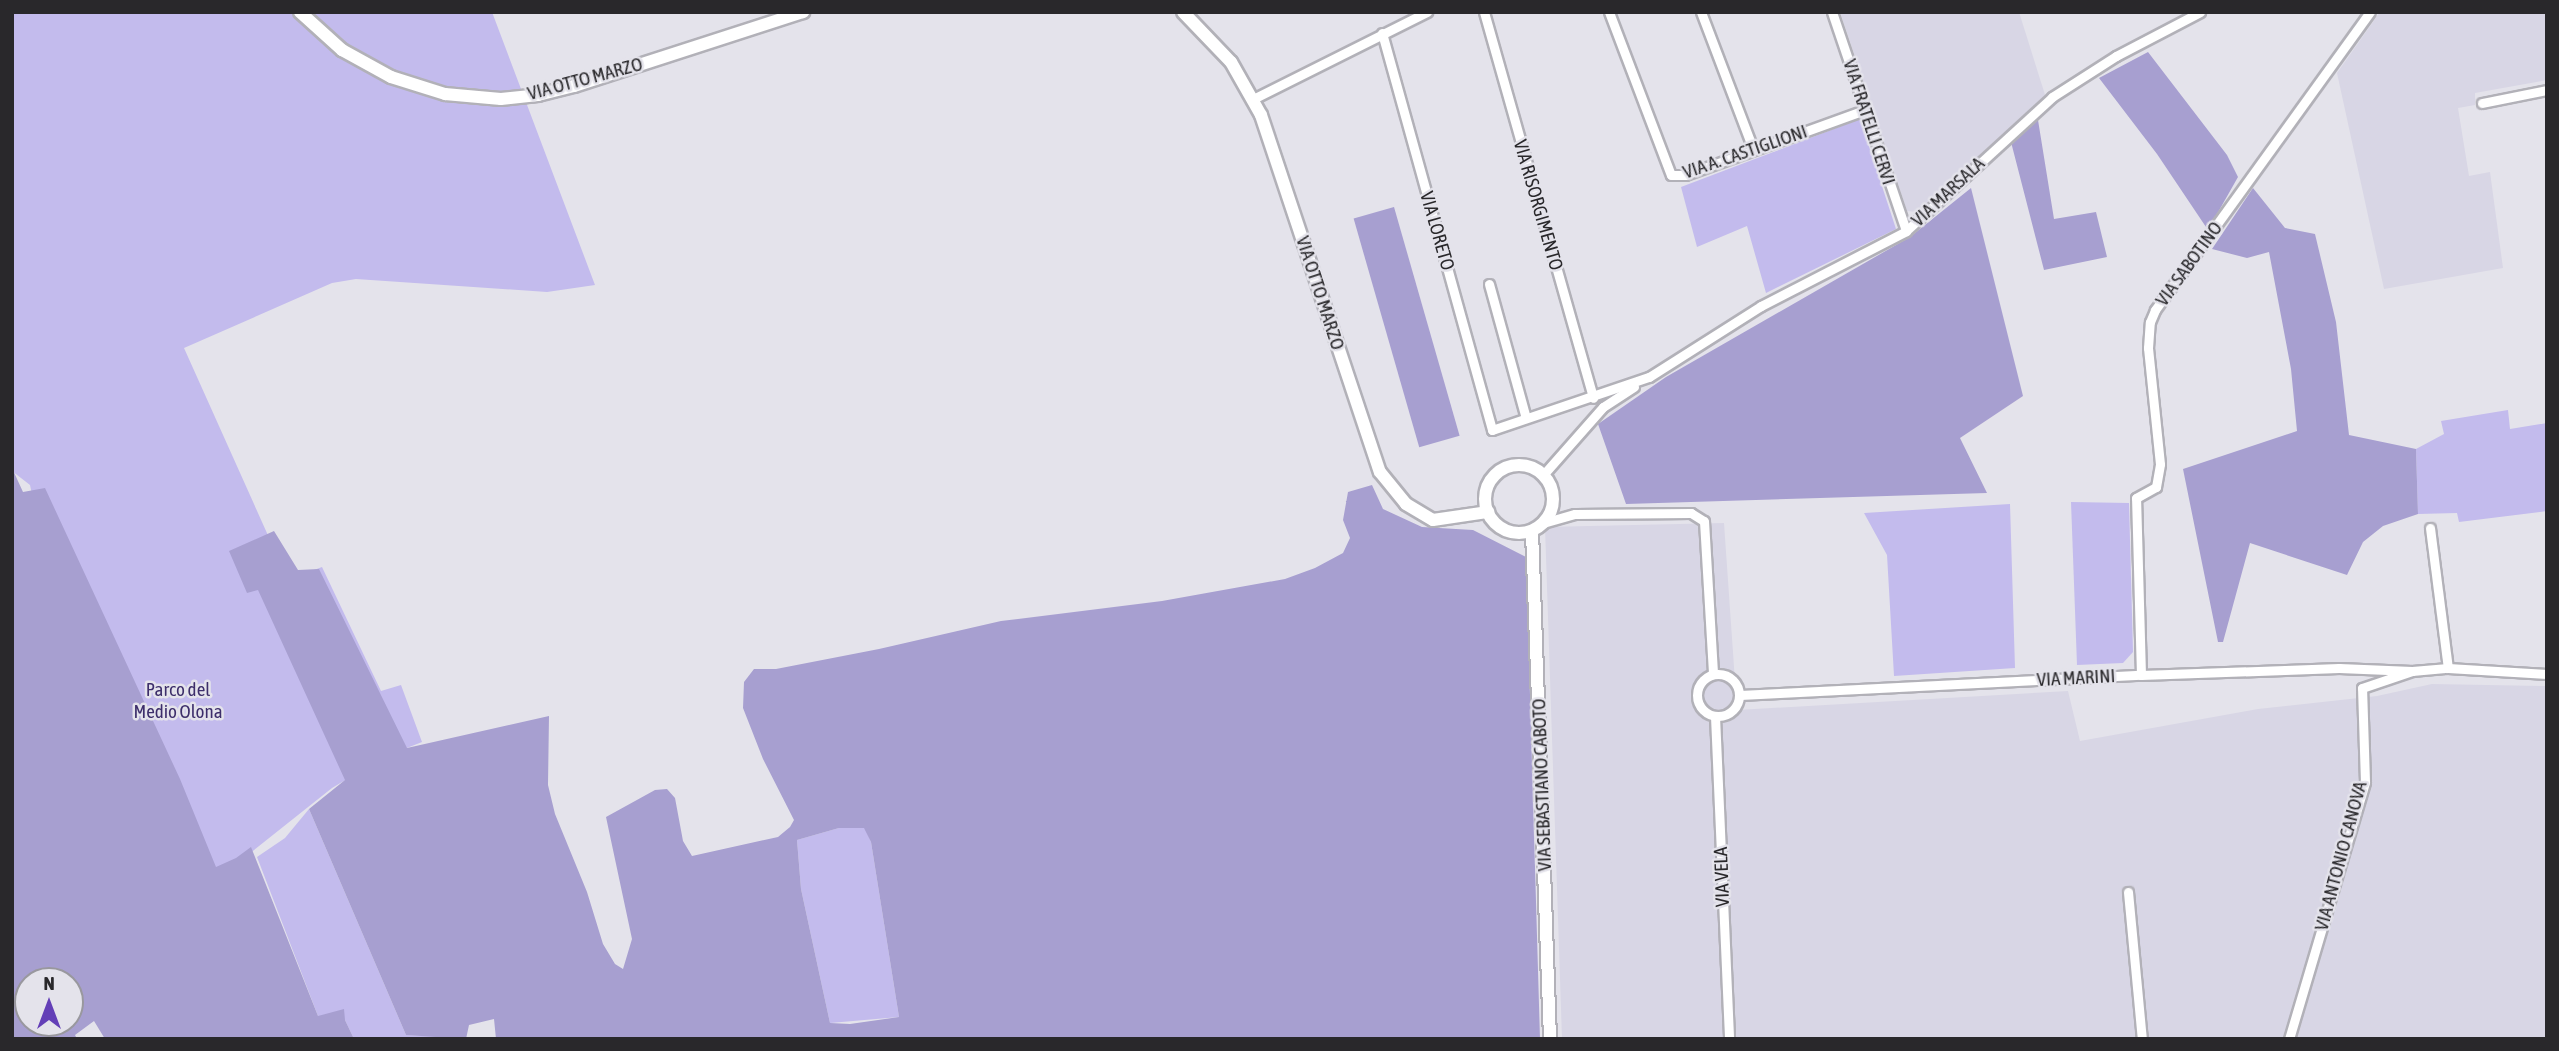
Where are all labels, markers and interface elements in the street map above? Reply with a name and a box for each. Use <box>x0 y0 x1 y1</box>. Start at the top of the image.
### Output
street label: VIA OTTO MARZO <box>525 53 645 105</box>
street label: VIA FRATELLI CERVI <box>1838 56 1900 188</box>
street label: VIA A. CASTIGLIONI <box>1680 120 1810 184</box>
street label: VIA RISORGIMENTO <box>1508 137 1568 273</box>
street label: VIA MARSALA <box>1907 152 1989 232</box>
street label: VIA LORETO <box>1415 189 1459 273</box>
street label: VIA SABOTINO <box>2151 217 2227 311</box>
street label: VIA OTTO MARZO <box>1291 233 1349 353</box>
street label: VIA MARINI <box>2036 665 2116 691</box>
park label: Parco del Medio Olona <box>133 679 223 723</box>
street label: VIA SEBASTIANO CABOTO <box>1528 698 1556 872</box>
street label: VIA ANTONIO CANOVA <box>2310 779 2372 933</box>
street label: VIA VELA <box>1710 847 1734 907</box>
north arrow <box>14 967 84 1037</box>
text: N <box>43 972 55 994</box>

